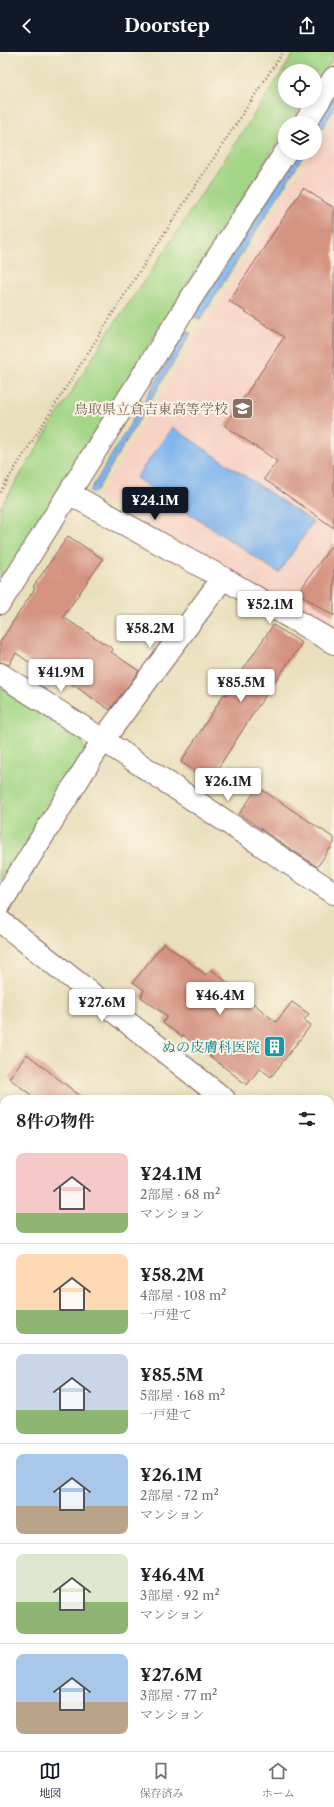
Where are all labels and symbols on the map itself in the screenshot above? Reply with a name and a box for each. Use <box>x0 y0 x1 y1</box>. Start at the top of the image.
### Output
school or university icon: 鳥取県立倉吉東高等学校 <box>230 396 256 422</box>
place label: 鳥取県立倉吉東高等学校 <box>74 400 228 418</box>
pin: ¥24.1M <box>122 487 188 521</box>
pin: ¥52.1M <box>237 591 303 625</box>
pin: ¥58.2M <box>117 615 183 649</box>
pin: ¥41.9M <box>28 659 94 693</box>
pin: ¥85.5M <box>208 669 274 703</box>
pin: ¥26.1M <box>195 768 261 802</box>
pin: ¥46.4M <box>187 982 253 1016</box>
pin: ¥27.6M <box>69 989 135 1023</box>
building icon: ぬの皮膚科医院 <box>262 1034 288 1060</box>
place label: ぬの皮膚科医院 <box>162 1038 260 1056</box>

